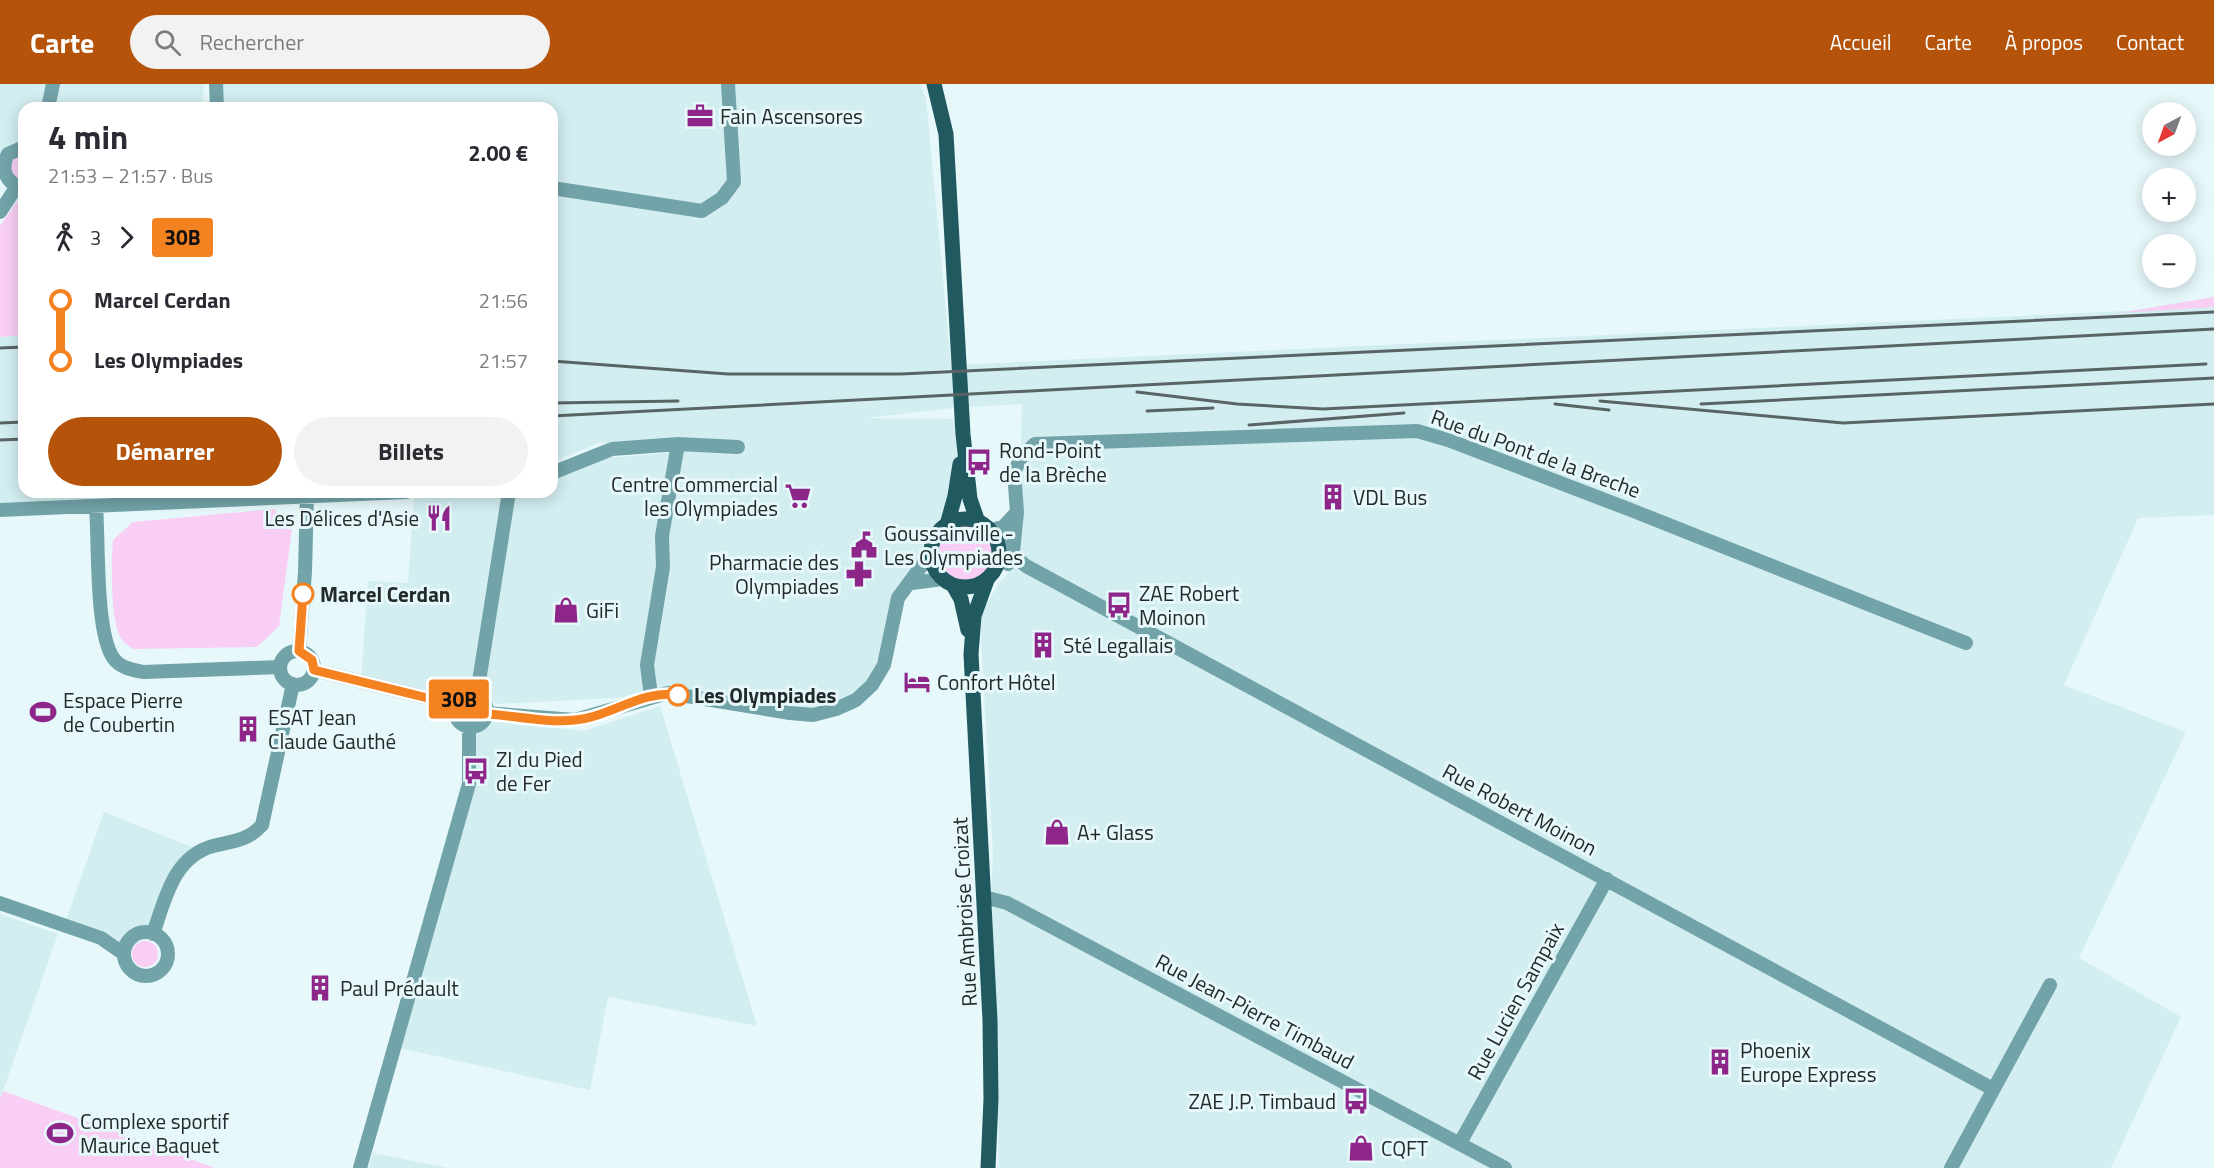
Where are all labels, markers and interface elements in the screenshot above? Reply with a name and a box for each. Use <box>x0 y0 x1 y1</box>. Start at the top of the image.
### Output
search box <box>130 15 550 69</box>
text: Carte <box>30 21 94 64</box>
text: Rechercher <box>199 25 304 59</box>
icon: search <box>151 26 184 59</box>
text: Accueil <box>1830 26 1892 58</box>
text: Carte <box>1925 26 1972 58</box>
text: À propos <box>2005 26 2083 58</box>
text: Contact <box>2116 26 2184 58</box>
place label: Fain Ascensores <box>720 100 863 132</box>
office icon: Fain Ascensores <box>685 101 715 131</box>
north arrow <box>2142 102 2196 156</box>
map controls <box>2142 102 2196 288</box>
text: 4 min <box>48 112 128 162</box>
text: 2.00 € <box>468 136 528 170</box>
text: 21:53 – 21:57 · Bus <box>48 160 213 191</box>
button: + <box>2142 168 2196 222</box>
icon: walk <box>48 221 81 254</box>
icon: forward <box>110 221 143 254</box>
text: 30B <box>164 221 201 253</box>
text: 3 <box>90 222 101 253</box>
button: − <box>2142 234 2196 288</box>
text: Marcel Cerdan <box>94 283 231 317</box>
text: 21:56 <box>479 285 528 316</box>
text: Les Olympiades <box>94 343 243 377</box>
text: 21:57 <box>479 345 528 376</box>
street label: Rue du Pont de la Breche <box>1427 400 1645 506</box>
button: Démarrer <box>48 417 282 486</box>
button: Billets <box>294 417 528 486</box>
place label: Rond-Point de la Brèche <box>999 434 1107 490</box>
bus stop icon: Rond-Point de la Brèche <box>964 447 994 477</box>
place label: Centre Commercial les Olympiades <box>611 468 778 524</box>
supermarket icon: Centre Commercial les Olympiades <box>783 481 813 511</box>
place label: VDL Bus <box>1353 481 1427 513</box>
building icon: VDL Bus <box>1318 482 1348 512</box>
place label: Les Délices d'Asie <box>264 502 419 534</box>
restaurant icon: Les Délices d'Asie <box>424 503 454 533</box>
place label: Goussainville - Les Olympiades <box>884 517 1023 573</box>
public building icon: Goussainville - Les Olympiades <box>849 530 879 560</box>
place label: Pharmacie des Olympiades <box>709 546 839 602</box>
pharmacy icon: Pharmacie des Olympiades <box>844 559 874 589</box>
place label: ZAE Robert Moinon <box>1139 577 1240 633</box>
place label: Marcel Cerdan <box>320 578 450 610</box>
marker: Marcel Cerdan <box>292 583 314 605</box>
bus stop icon: ZAE Robert Moinon <box>1104 590 1134 620</box>
place label: GiFi <box>586 594 619 626</box>
shop icon: GiFi <box>551 595 581 625</box>
place label: Sté Legallais <box>1063 629 1173 661</box>
building icon: Sté Legallais <box>1028 630 1058 660</box>
place label: Confort Hôtel <box>937 666 1056 698</box>
hotel icon: Confort Hôtel <box>902 667 932 697</box>
place label: Les Olympiades <box>694 679 836 711</box>
line badge: 30B <box>424 680 494 718</box>
text: 30B <box>441 683 477 715</box>
place label: Espace Pierre de Coubertin <box>63 684 183 740</box>
marker: Les Olympiades <box>667 684 689 706</box>
sports icon: Espace Pierre de Coubertin <box>28 697 58 727</box>
place label: ESAT Jean Claude Gauthé <box>268 701 396 757</box>
building icon: ESAT Jean Claude Gauthé <box>233 714 263 744</box>
place label: ZI du Pied de Fer <box>496 743 583 799</box>
street label: Rue Robert Moinon <box>1437 755 1603 863</box>
bus stop icon: ZI du Pied de Fer <box>461 756 491 786</box>
street label: Rue Ambroise Croizat <box>943 816 985 1008</box>
place label: A+ Glass <box>1077 816 1154 848</box>
shop icon: A+ Glass <box>1042 817 1072 847</box>
street label: Rue Lucien Sampaix <box>1458 916 1572 1086</box>
street label: Rue Jean-Pierre Timbaud <box>1150 945 1360 1077</box>
place label: Paul Prédault <box>340 972 459 1004</box>
building icon: Paul Prédault <box>305 973 335 1003</box>
place label: Phoenix Europe Express <box>1740 1034 1876 1090</box>
building icon: Phoenix Europe Express <box>1705 1047 1735 1077</box>
place label: ZAE J.P. Timbaud <box>1188 1085 1336 1117</box>
bus stop icon: ZAE J.P. Timbaud <box>1341 1086 1371 1116</box>
place label: Complexe sportif Maurice Baquet <box>80 1105 229 1161</box>
sports icon: Complexe sportif Maurice Baquet <box>45 1118 75 1148</box>
place label: CQFT <box>1381 1132 1428 1164</box>
shop icon: CQFT <box>1346 1133 1376 1163</box>

